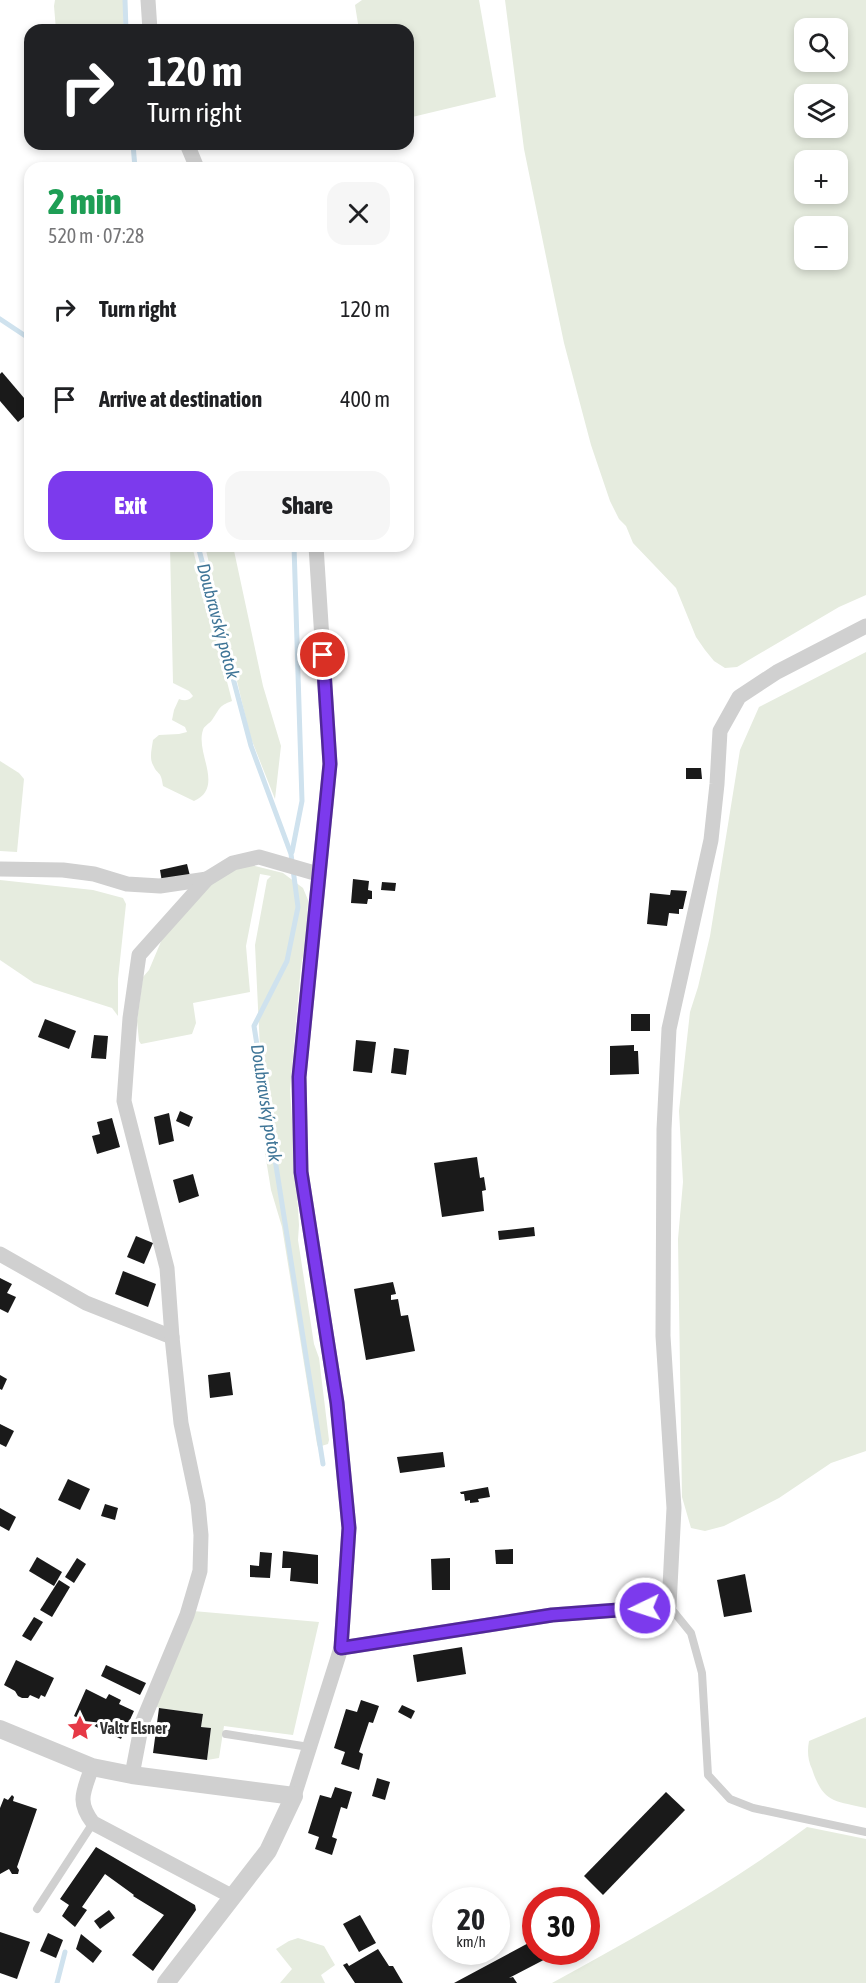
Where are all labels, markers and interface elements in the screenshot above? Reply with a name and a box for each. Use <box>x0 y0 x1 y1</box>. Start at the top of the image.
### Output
map controls <box>794 18 848 270</box>
button: search <box>794 18 848 72</box>
text: 120 m <box>147 47 242 95</box>
icon: right <box>48 48 126 126</box>
button: layers <box>794 84 848 138</box>
text: Turn right <box>147 97 242 128</box>
button: + <box>794 150 848 204</box>
text: 2 min <box>48 180 122 222</box>
button: close <box>327 182 390 245</box>
button: − <box>794 216 848 270</box>
text: 520 m · 07:28 <box>48 224 144 247</box>
icon: right <box>48 293 81 326</box>
text: Turn right <box>99 296 176 322</box>
text: 120 m <box>340 296 390 322</box>
icon: arrive <box>48 383 81 416</box>
text: Arrive at destination <box>99 386 262 412</box>
text: 400 m <box>340 386 390 412</box>
button: Exit <box>48 471 213 540</box>
button: Share <box>225 471 390 540</box>
water label: Doubravský potok <box>193 561 244 682</box>
pin <box>297 629 348 680</box>
icon: arrive <box>306 638 339 671</box>
water label: Doubravský potok <box>247 1043 286 1164</box>
position arrow <box>613 1576 677 1640</box>
place icon: Valtr Elsner <box>65 1713 95 1743</box>
place label: Valtr Elsner <box>99 1719 167 1737</box>
speed limit sign: 30 <box>522 1887 600 1965</box>
text: 20 <box>457 1902 485 1936</box>
text: km/h <box>456 1933 486 1950</box>

